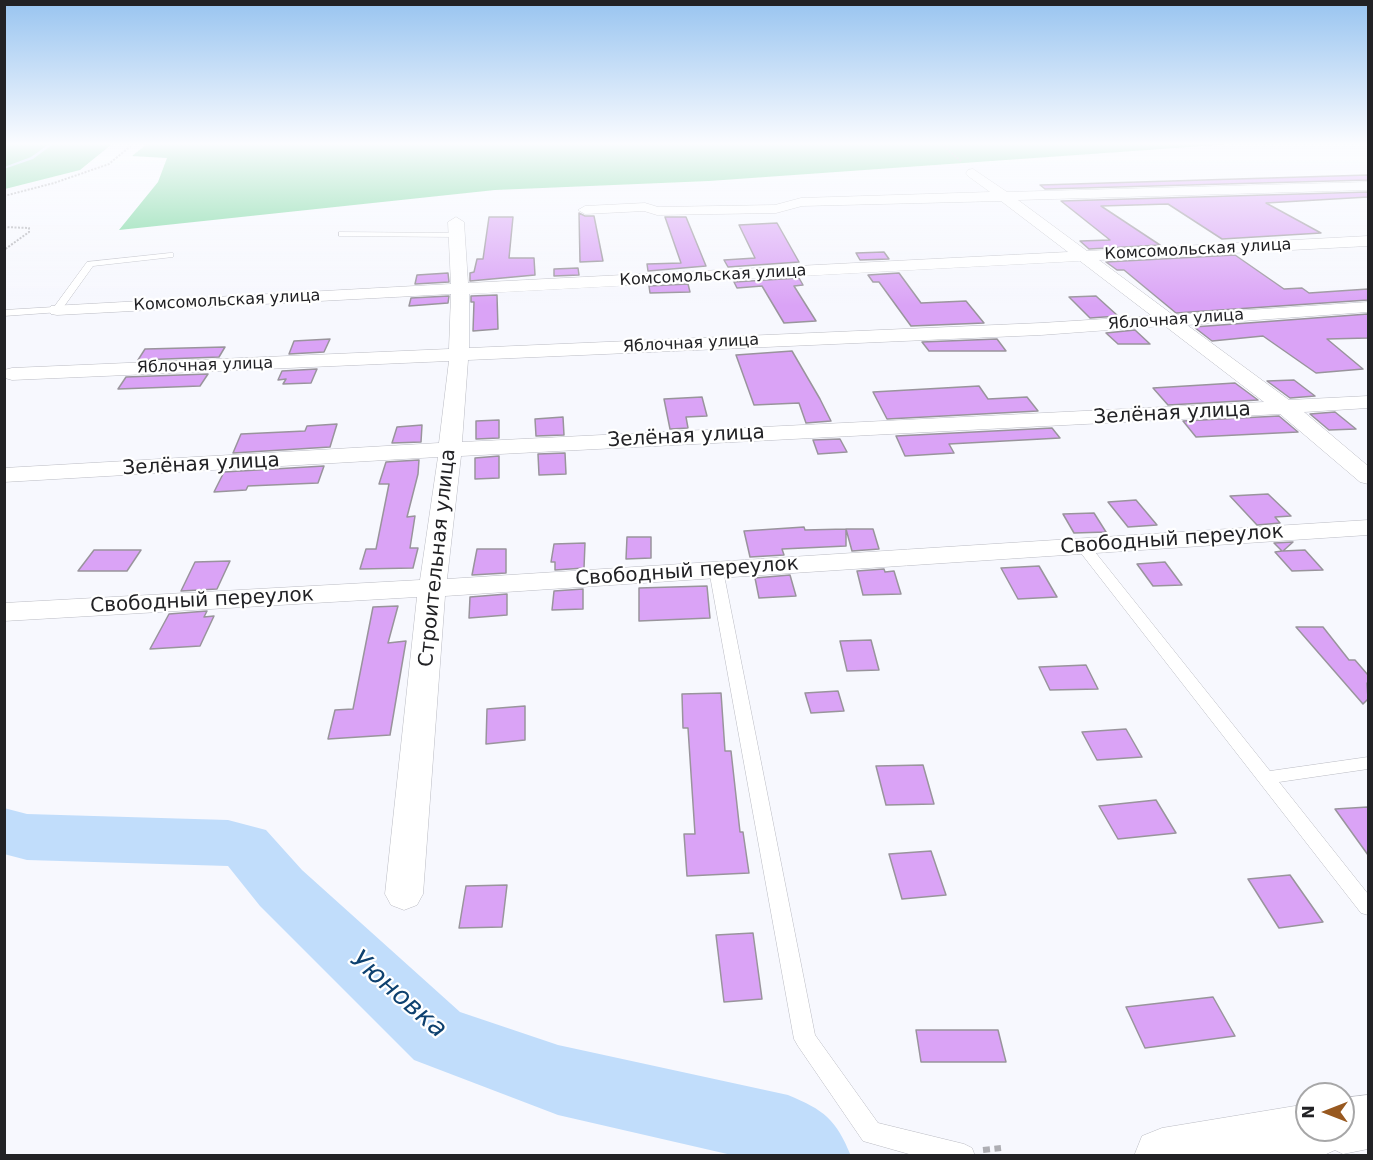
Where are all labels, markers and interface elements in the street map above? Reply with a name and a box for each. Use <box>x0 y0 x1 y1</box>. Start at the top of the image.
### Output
street label: Комсомольская улица <box>1104 236 1292 264</box>
street label: Комсомольская улица <box>619 262 807 290</box>
street label: Комсомольская улица <box>133 287 321 315</box>
street label: Яблочная улица <box>1107 306 1245 334</box>
street label: Яблочная улица <box>622 331 760 357</box>
street label: Яблочная улица <box>137 354 273 378</box>
street label: Зелёная улица <box>1093 398 1251 430</box>
street label: Зелёная улица <box>607 421 765 453</box>
street label: Строительная улица <box>415 448 461 668</box>
street label: Зелёная улица <box>122 449 280 481</box>
street label: Свободный переулок <box>1059 520 1285 560</box>
street label: Свободный переулок <box>574 552 800 592</box>
street label: Свободный переулок <box>90 583 314 619</box>
water label: Уюновка <box>343 945 453 1045</box>
north arrow <box>1295 1082 1355 1142</box>
text: N <box>1299 1105 1318 1119</box>

